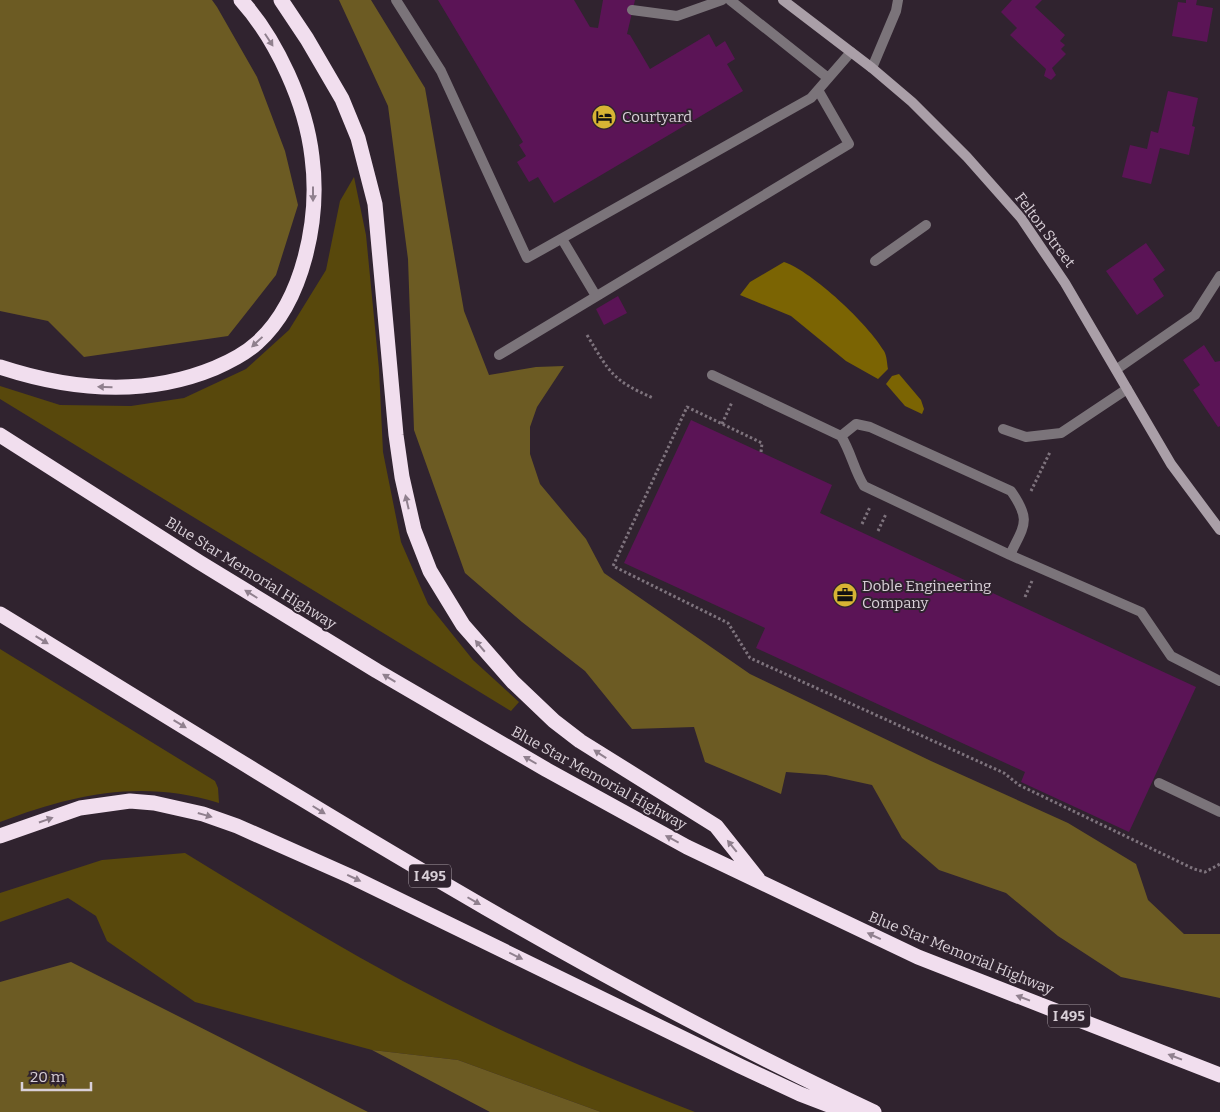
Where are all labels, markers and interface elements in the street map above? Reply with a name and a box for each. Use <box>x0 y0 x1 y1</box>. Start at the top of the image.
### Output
one-way arrow <box>264 34 274 47</box>
hotel icon: Courtyard <box>591 104 617 130</box>
place label: Courtyard <box>622 108 692 126</box>
one-way arrow <box>309 186 317 202</box>
street label: Felton Street <box>1011 189 1079 271</box>
one-way arrow <box>252 336 264 348</box>
one-way arrow <box>97 383 113 391</box>
one-way arrow <box>403 495 411 510</box>
street label: Blue Star Memorial Highway <box>162 513 340 633</box>
place label: Doble Engineering Company <box>862 577 992 612</box>
office icon: Doble Engineering Company <box>832 582 858 608</box>
one-way arrow <box>244 589 257 599</box>
one-way arrow <box>35 635 48 644</box>
one-way arrow <box>474 639 485 652</box>
one-way arrow <box>383 674 396 683</box>
one-way arrow <box>174 720 187 729</box>
street label: Blue Star Memorial Highway <box>508 722 690 834</box>
one-way arrow <box>593 749 606 759</box>
one-way arrow <box>522 756 537 764</box>
one-way arrow <box>312 805 325 814</box>
one-way arrow <box>197 812 212 820</box>
one-way arrow <box>39 816 54 824</box>
one-way arrow <box>665 835 679 843</box>
one-way arrow <box>727 839 737 853</box>
road number: I 495 <box>409 864 451 888</box>
one-way arrow <box>347 875 361 883</box>
one-way arrow <box>467 897 480 906</box>
street label: Blue Star Memorial Highway <box>866 908 1056 998</box>
one-way arrow <box>867 932 881 940</box>
one-way arrow <box>509 952 524 960</box>
one-way arrow <box>1015 994 1030 1002</box>
road number: I 495 <box>1048 1004 1090 1028</box>
one-way arrow <box>1167 1053 1182 1060</box>
scale bar <box>22 1060 91 1092</box>
text: 20 m <box>30 1068 66 1086</box>

